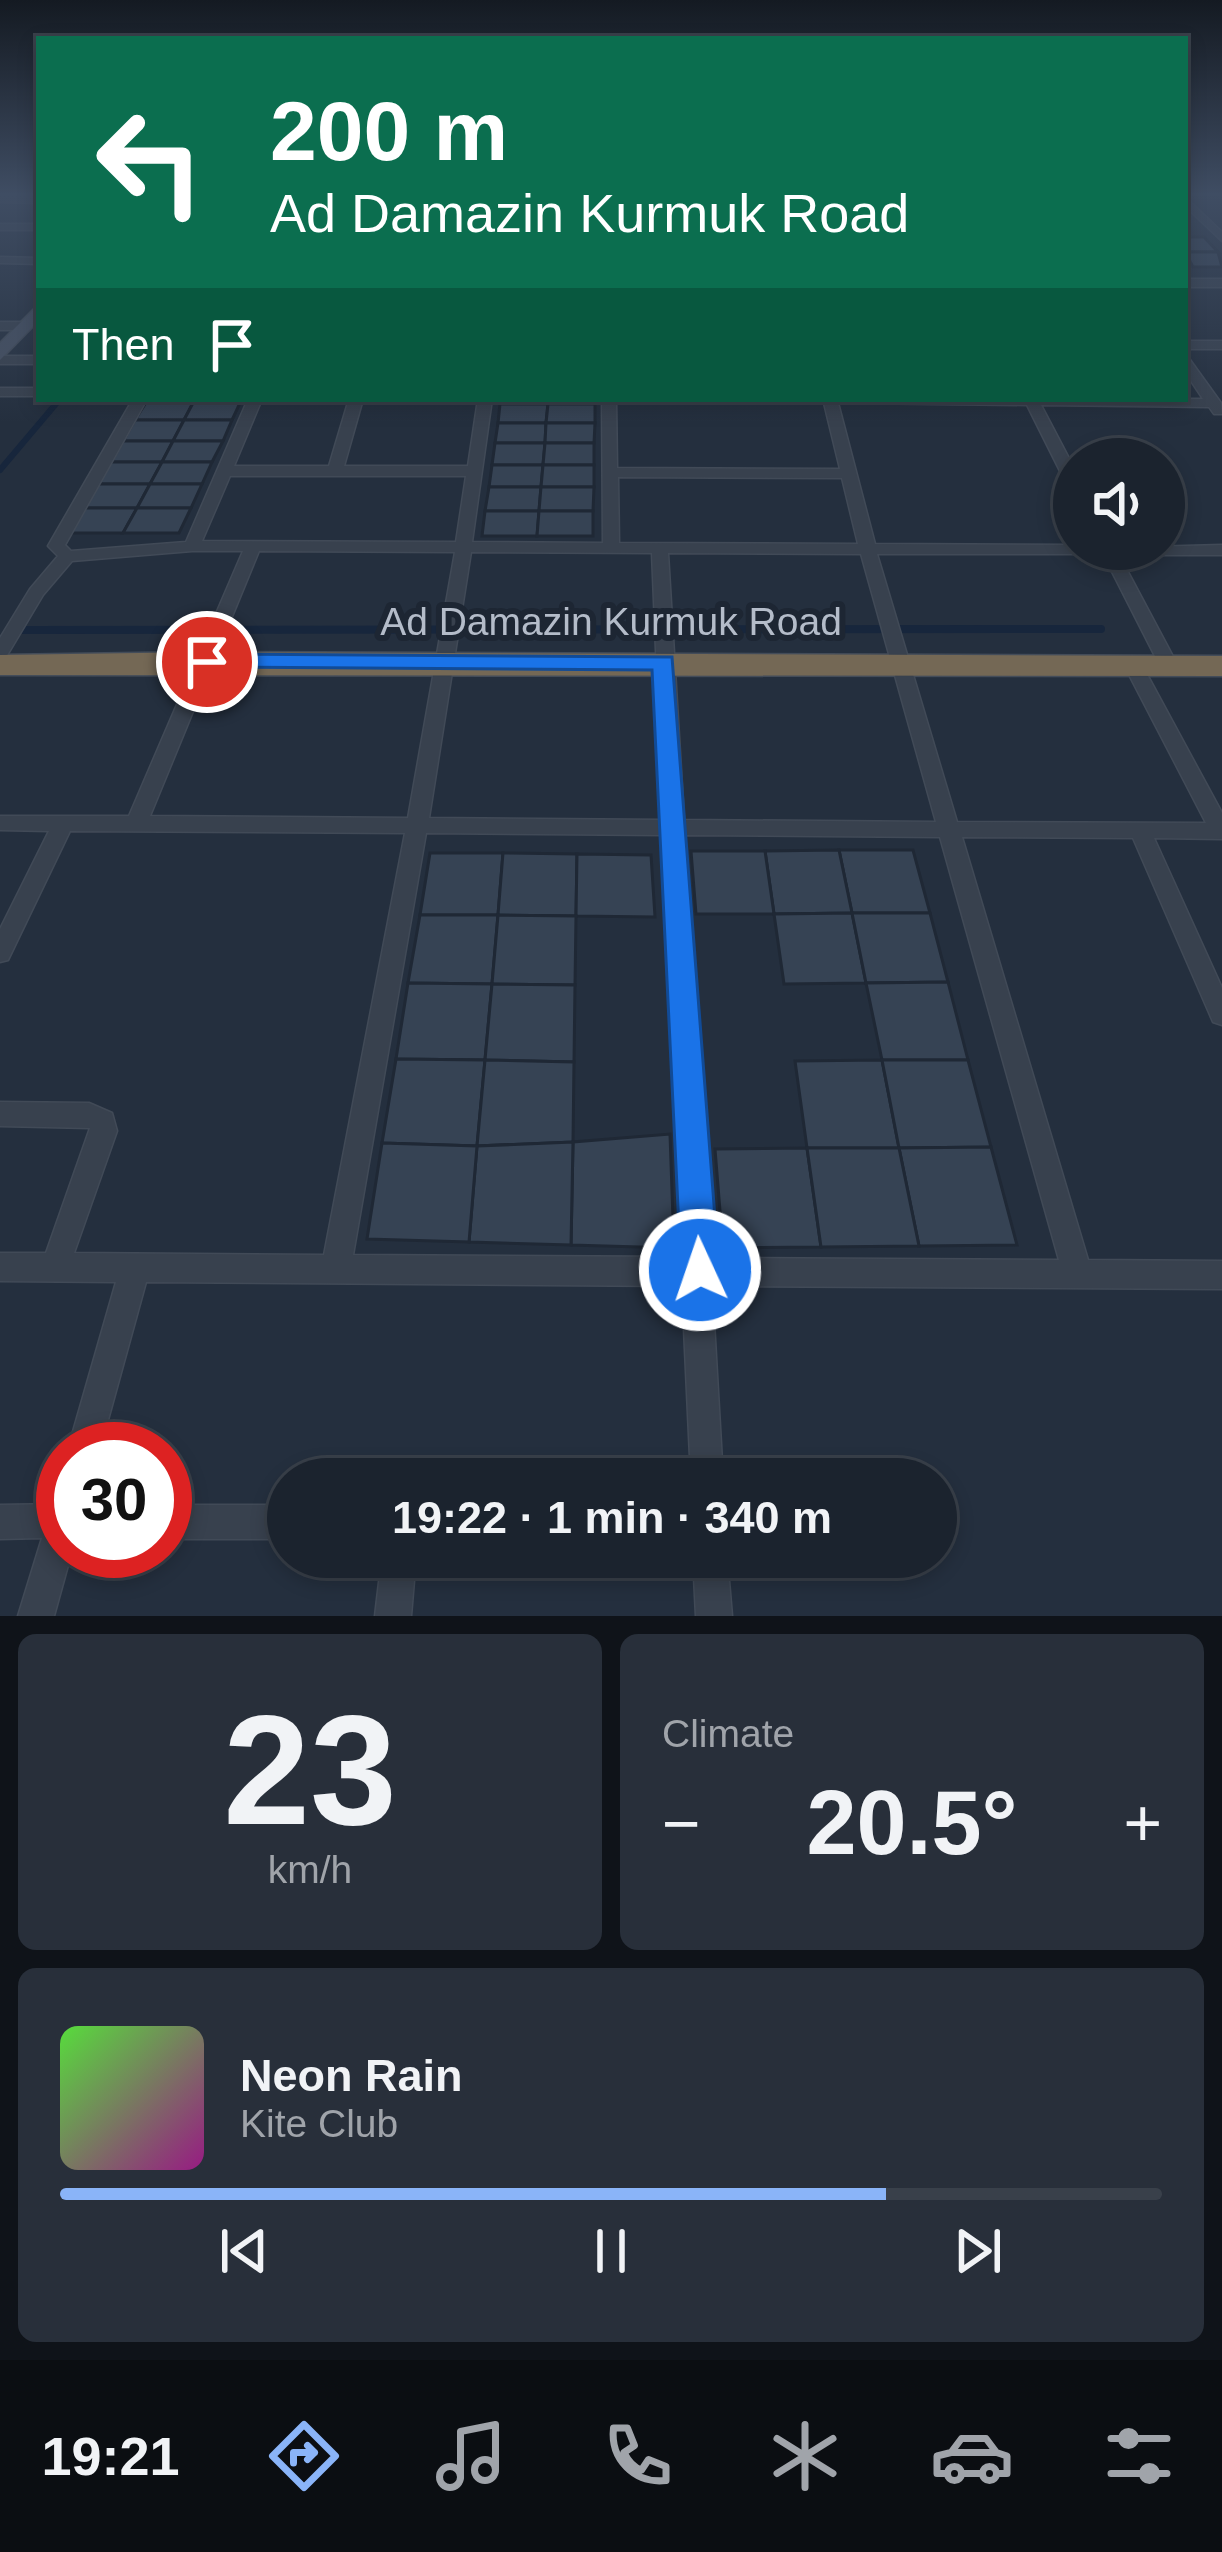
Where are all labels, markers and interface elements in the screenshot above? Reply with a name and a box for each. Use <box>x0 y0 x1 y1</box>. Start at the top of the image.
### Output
icon: left <box>72 84 228 240</box>
text: 200 m <box>270 84 508 178</box>
text: Ad Damazin Kurmuk Road <box>270 183 909 243</box>
icon: arrive <box>199 312 265 378</box>
text: Then <box>72 319 175 370</box>
map controls <box>1053 438 1185 570</box>
button: sound <box>1053 438 1185 570</box>
street label: Ad Damazin Kurmuk Road <box>380 600 842 643</box>
pin <box>156 611 258 713</box>
icon: arrive <box>174 629 240 695</box>
position arrow <box>637 1207 763 1333</box>
speed limit sign: 30 <box>36 1422 192 1578</box>
text: 19:22 · 1 min · 340 m <box>392 1492 832 1543</box>
text: 23 <box>223 1683 397 1857</box>
text: Climate <box>662 1712 794 1755</box>
text: 20.5° <box>806 1773 1018 1873</box>
text: − <box>662 1786 701 1860</box>
text: + <box>1123 1786 1162 1860</box>
text: km/h <box>268 1848 352 1891</box>
text: Neon Rain <box>240 2050 463 2101</box>
text: Kite Club <box>240 2102 398 2145</box>
icon: previous <box>211 2218 277 2284</box>
icon: pause <box>578 2218 644 2284</box>
icon: next <box>945 2218 1011 2284</box>
icon: directions <box>262 2414 346 2498</box>
icon: music <box>429 2414 513 2498</box>
icon: phone <box>596 2414 680 2498</box>
icon: climate <box>763 2414 847 2498</box>
icon: car <box>930 2414 1014 2498</box>
icon: filters <box>1097 2414 1181 2498</box>
text: 19:21 <box>41 2426 180 2486</box>

